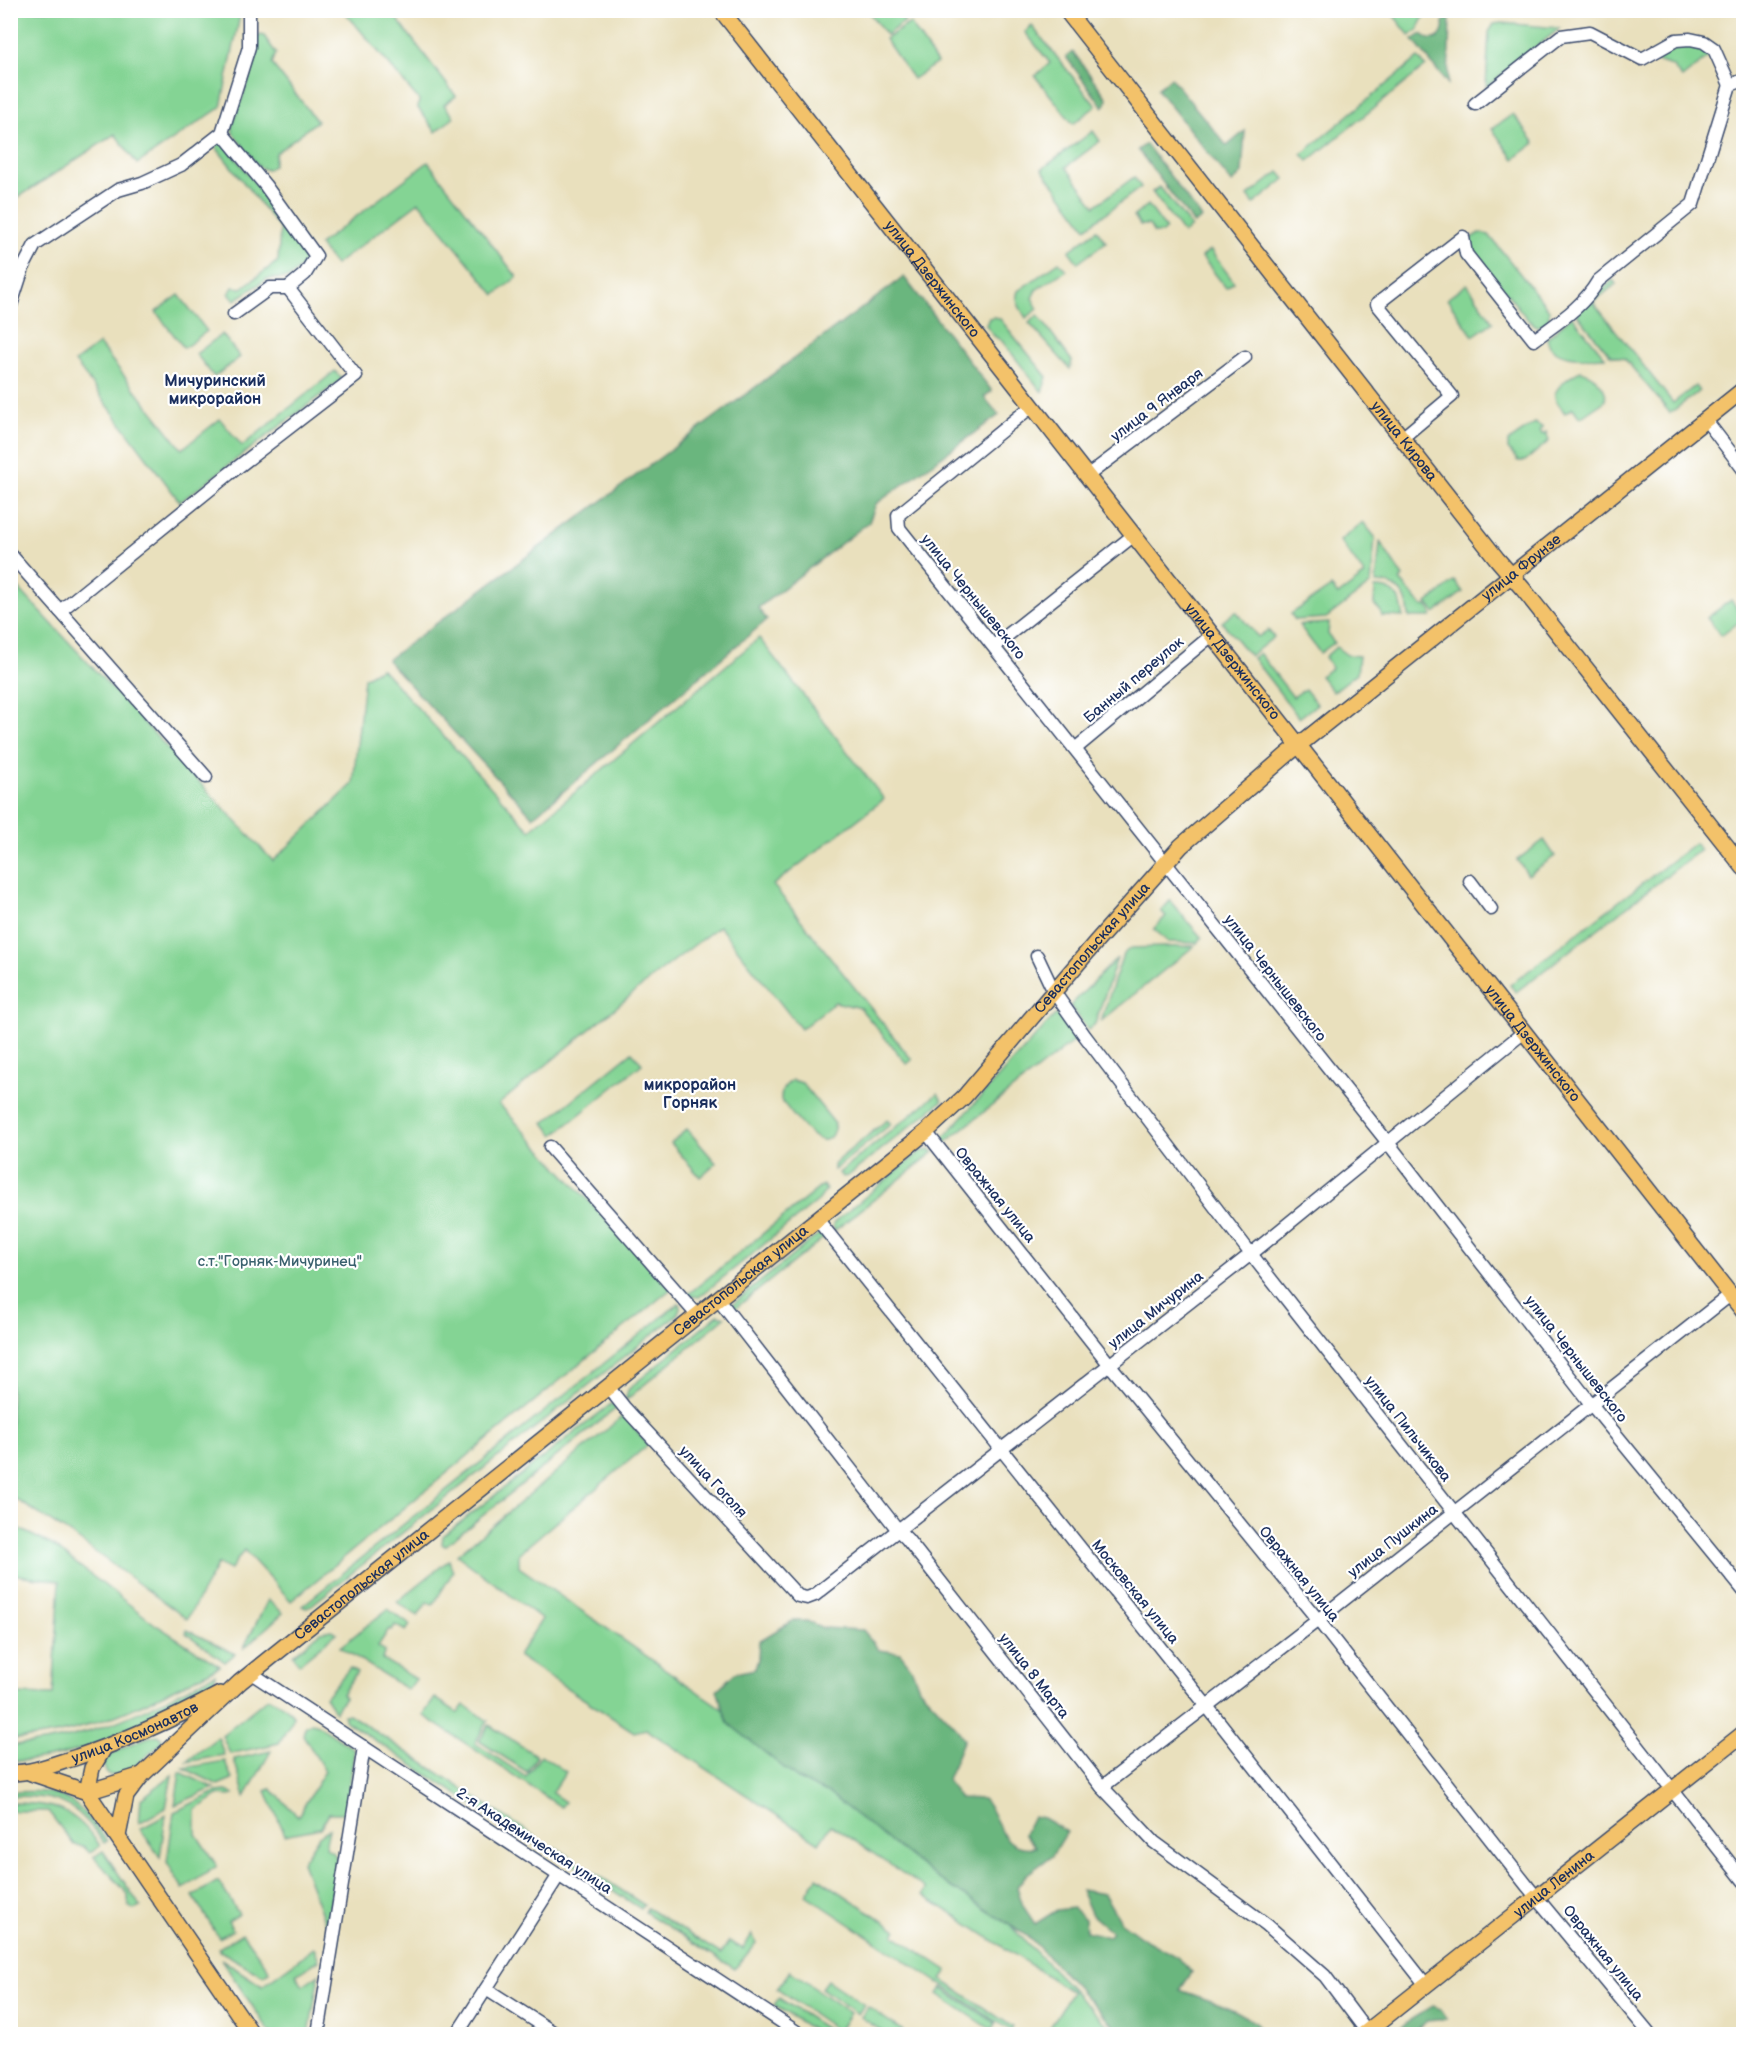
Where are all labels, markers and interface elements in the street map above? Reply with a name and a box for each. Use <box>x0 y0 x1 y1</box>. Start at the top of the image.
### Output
street label: улица Дзержинского <box>880 217 984 341</box>
street label: улица 9 Января <box>1107 364 1207 446</box>
district label: Мичуринский микрорайон <box>164 372 266 409</box>
street label: улица Кирова <box>1367 397 1442 485</box>
street label: улица Фрунзе <box>1478 530 1565 605</box>
street label: улица Чернышевского <box>917 531 1029 664</box>
street label: улица Дзержинского <box>1181 599 1285 724</box>
street label: Банный переулок <box>1080 633 1188 727</box>
street label: Севастопольская улица <box>1030 878 1154 1017</box>
street label: улица Чернышевского <box>1220 911 1330 1045</box>
street label: улица Дзержинского <box>1481 981 1585 1106</box>
district label: микрорайон Горняк <box>644 1076 736 1113</box>
street label: Овражная улица <box>951 1143 1039 1247</box>
street label: Севастопольская улица <box>669 1221 812 1340</box>
park label: с.т."Горняк-Мичуринец" <box>198 1252 362 1271</box>
street label: улица Мичурина <box>1105 1267 1207 1353</box>
street label: улица Чернышевского <box>1521 1292 1631 1426</box>
street label: улица Пильчикова <box>1361 1372 1455 1486</box>
street label: улица Гоголя <box>675 1442 751 1522</box>
street label: улица Пушкина <box>1344 1500 1442 1582</box>
street label: Овражная улица <box>1255 1522 1343 1626</box>
street label: Севастопольская улица <box>290 1525 433 1644</box>
street label: Московская улица <box>1087 1536 1183 1648</box>
street label: улица 8 Марта <box>995 1629 1073 1723</box>
street label: улица Космонавтов <box>69 1697 202 1768</box>
street label: 2-я Академическая улица <box>452 1783 616 1899</box>
street label: улица Ленина <box>1509 1846 1598 1922</box>
street label: Овражная улица <box>1559 1901 1647 2005</box>

